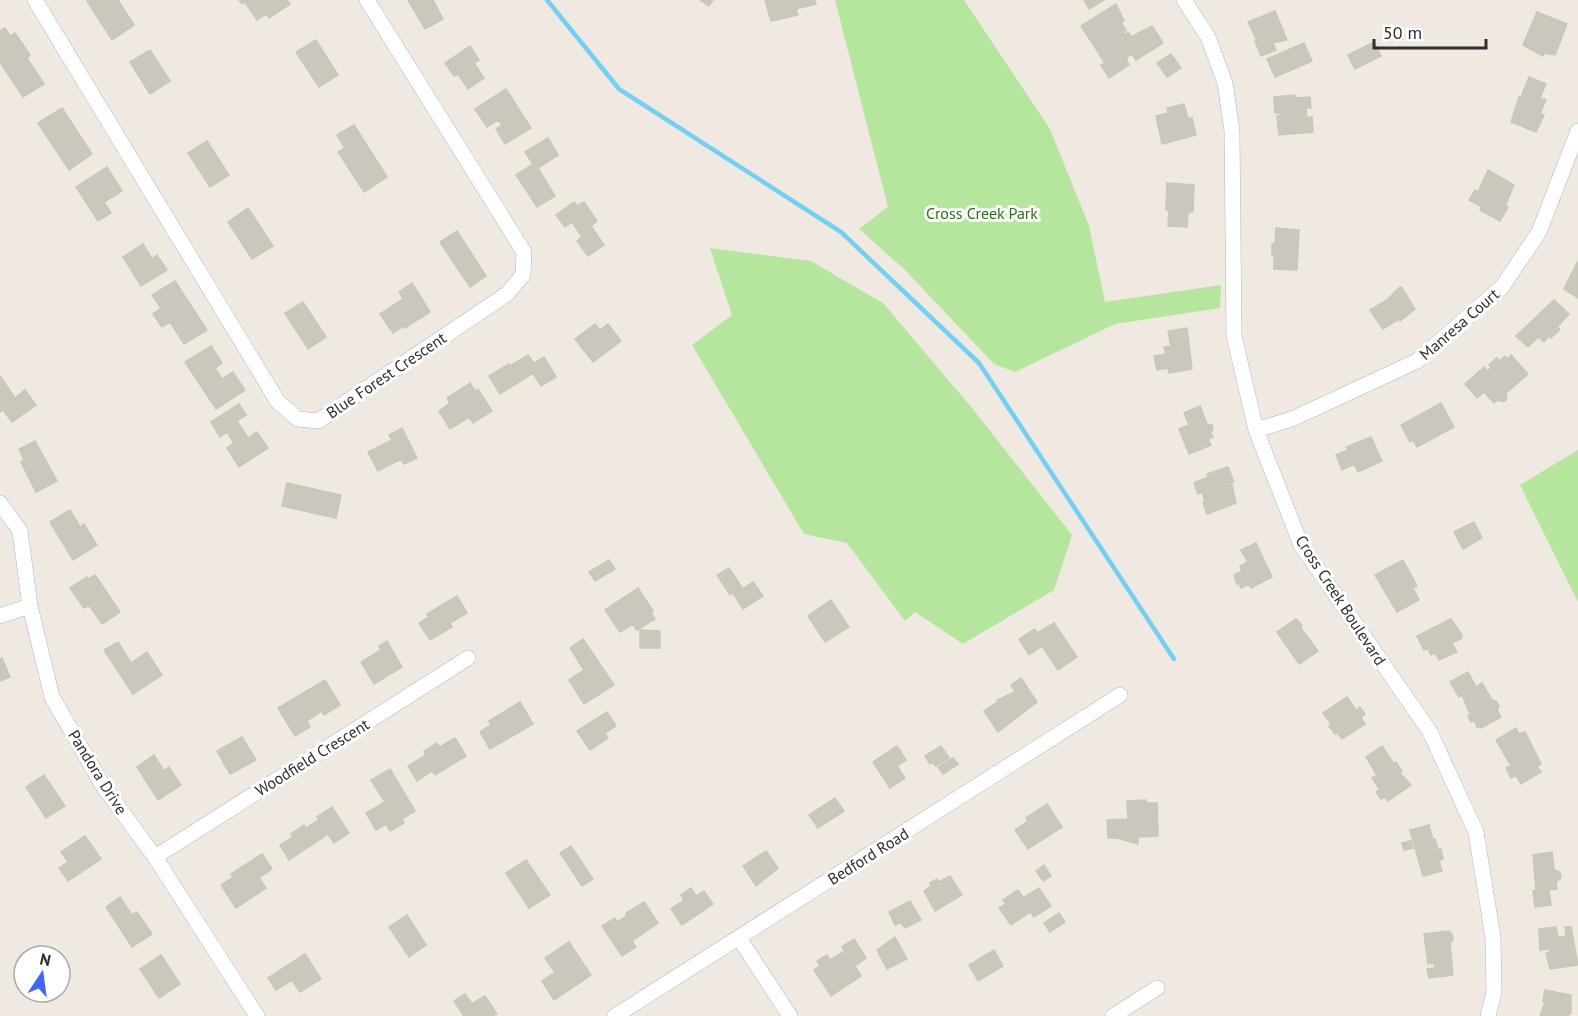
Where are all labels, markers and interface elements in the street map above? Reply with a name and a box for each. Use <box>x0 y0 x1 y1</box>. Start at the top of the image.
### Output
scale bar <box>1374 12 1486 50</box>
text: 50 m <box>1383 21 1422 44</box>
park label: Cross Creek Park <box>926 203 1038 223</box>
street label: Manresa Court <box>1415 284 1503 364</box>
street label: Blue Forest Crescent <box>322 327 450 422</box>
street label: Cross Creek Boulevard <box>1291 531 1391 669</box>
street label: Woodfield Crescent <box>251 714 373 800</box>
street label: Pandora Drive <box>64 726 132 818</box>
street label: Bedford Road <box>824 823 912 889</box>
north arrow <box>12 944 72 1004</box>
text: N <box>38 948 53 970</box>

